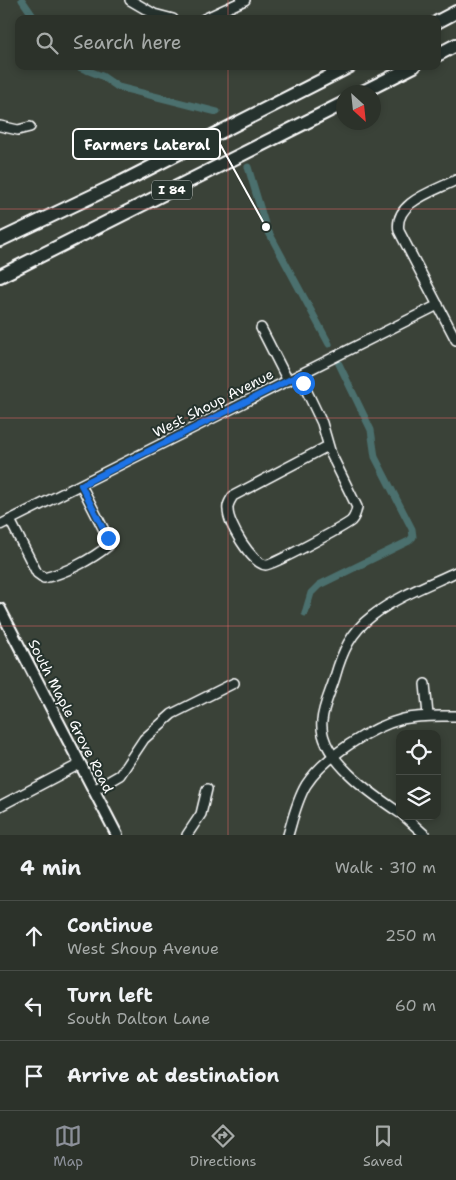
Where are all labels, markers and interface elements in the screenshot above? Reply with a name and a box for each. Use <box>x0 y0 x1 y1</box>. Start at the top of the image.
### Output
search box <box>15 15 441 70</box>
icon: search <box>33 29 61 57</box>
text: Search here <box>73 30 182 55</box>
north arrow <box>336 85 381 130</box>
callout: Farmers Lateral <box>73 129 220 159</box>
text: Farmers Lateral <box>84 135 210 155</box>
road number: I 84 <box>152 180 192 200</box>
street label: West Shoup Avenue <box>150 365 276 441</box>
route start <box>292 372 315 395</box>
route end <box>97 527 120 550</box>
street label: South Maple Grove Road <box>24 636 118 796</box>
map controls <box>396 730 441 820</box>
button: locate <box>396 730 441 775</box>
button: layers <box>396 775 441 820</box>
text: 4 min <box>20 854 81 882</box>
text: Walk · 310 m <box>335 857 436 878</box>
text: Continue <box>67 913 153 938</box>
icon: ahead <box>20 922 48 950</box>
text: 250 m <box>385 925 436 946</box>
text: West Shoup Avenue <box>67 938 219 959</box>
text: Turn left <box>67 983 153 1008</box>
icon: left <box>20 992 48 1020</box>
text: 60 m <box>395 995 436 1016</box>
text: South Dalton Lane <box>67 1008 210 1029</box>
icon: arrive <box>20 1062 48 1090</box>
text: Arrive at destination <box>67 1063 279 1088</box>
tab: Map <box>53 1122 83 1170</box>
tab: Directions <box>190 1122 257 1170</box>
tab: Saved <box>363 1122 403 1170</box>

